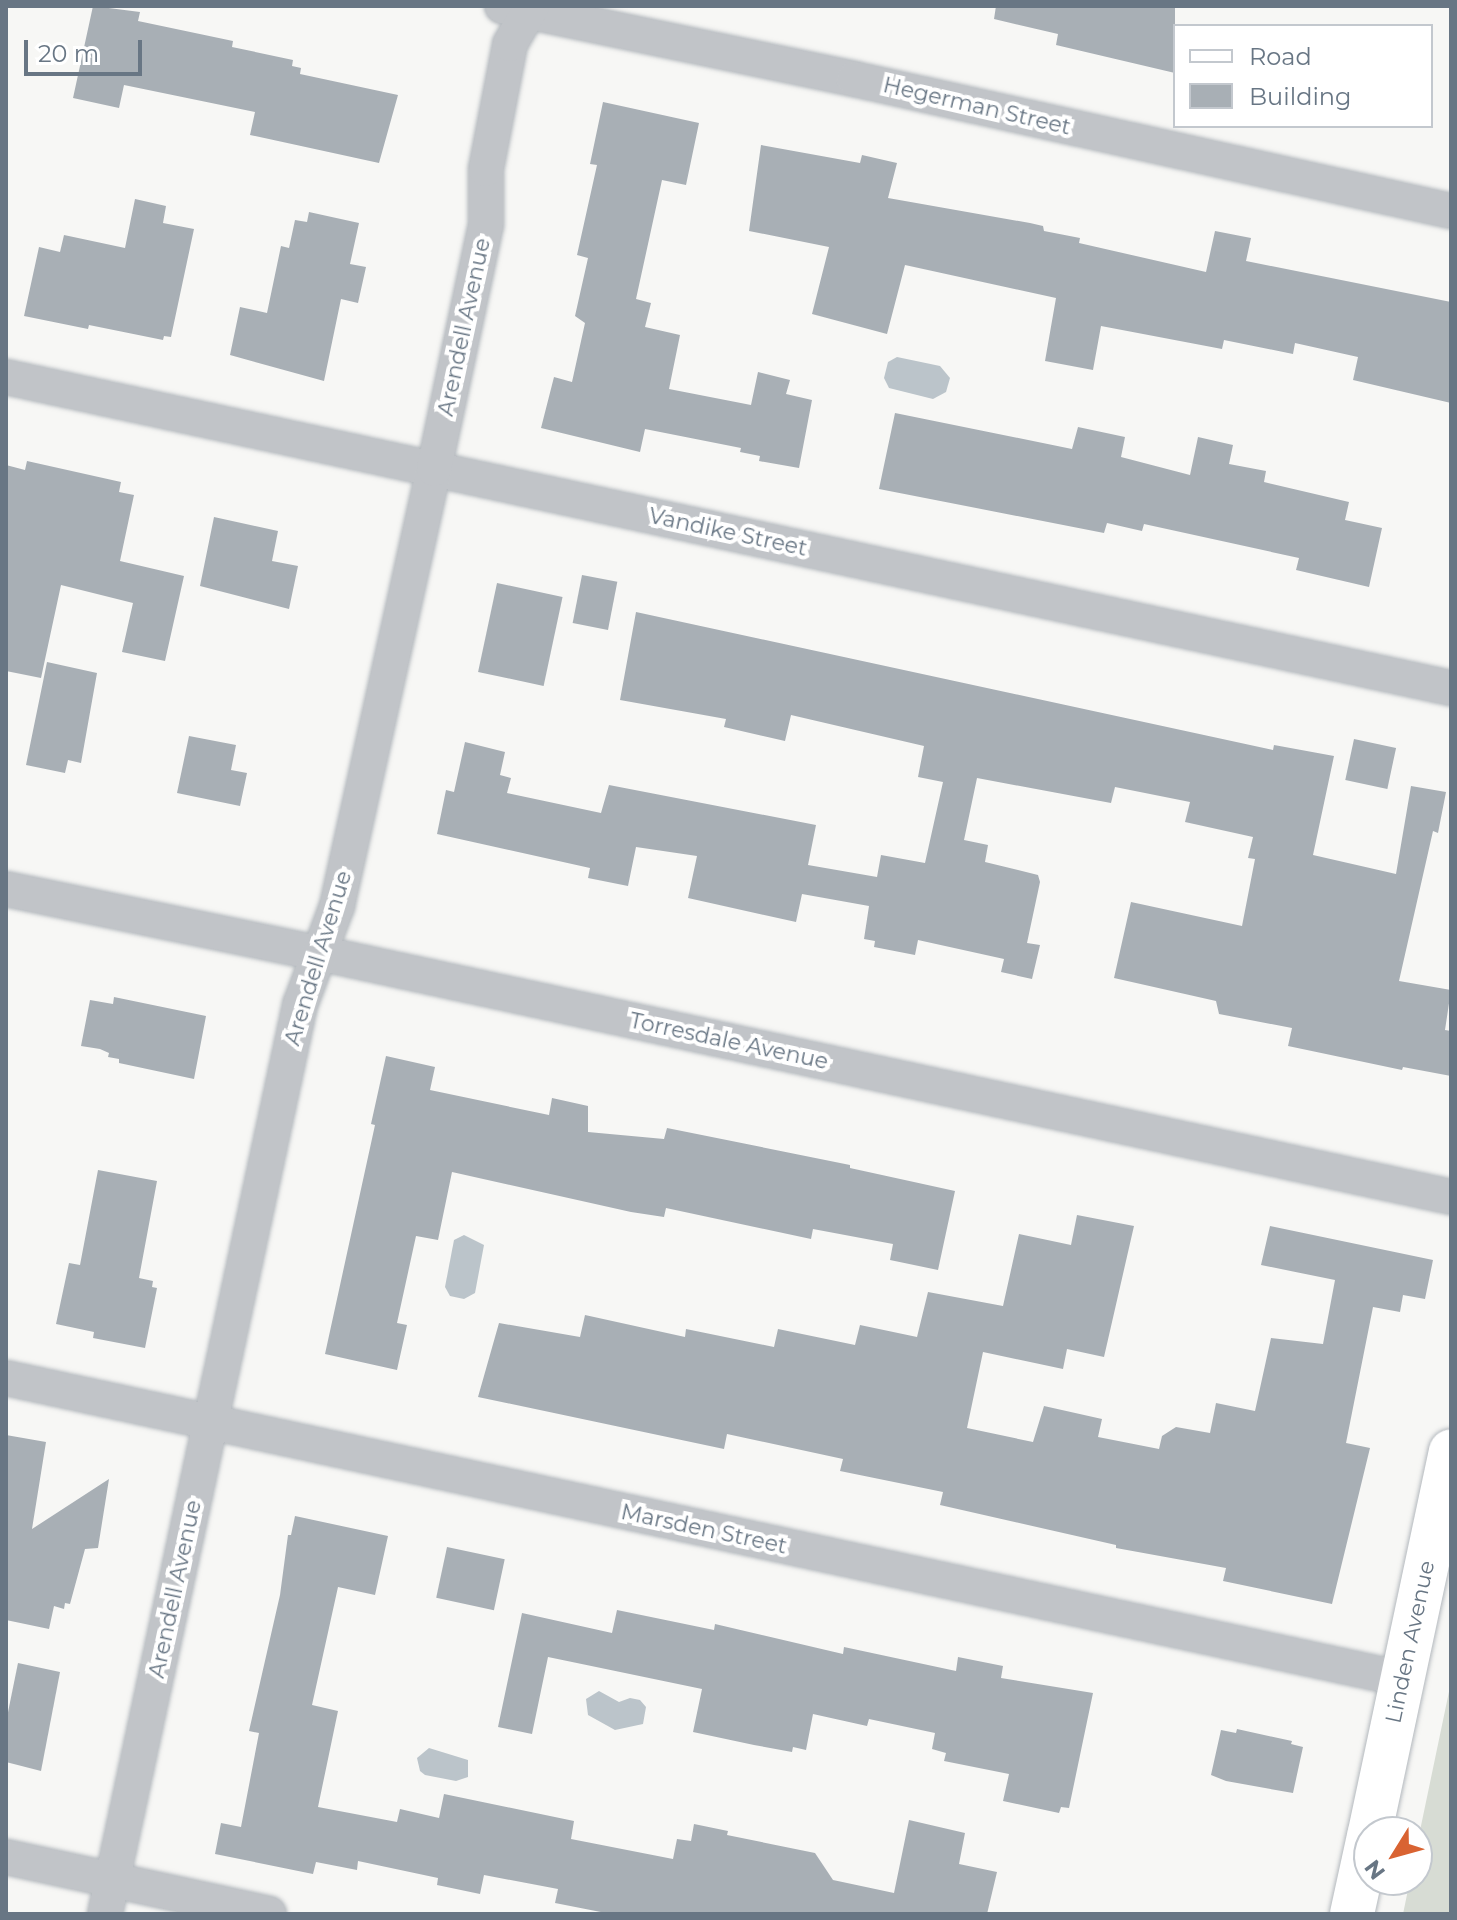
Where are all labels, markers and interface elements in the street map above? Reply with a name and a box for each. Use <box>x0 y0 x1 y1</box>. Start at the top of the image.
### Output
scale bar <box>28 24 146 74</box>
legend <box>1173 24 1433 128</box>
text: 20 m <box>38 39 99 68</box>
text: Road <box>1249 42 1312 71</box>
street label: Hegerman Street <box>881 72 1073 140</box>
text: Building <box>1249 82 1352 111</box>
street label: Arendell Avenue <box>432 236 496 418</box>
street label: Vandike Street <box>646 502 810 562</box>
street label: Arendell Avenue <box>279 867 357 1049</box>
street label: Torresdale Avenue <box>627 1007 831 1075</box>
street label: Arendell Avenue <box>143 1498 207 1680</box>
street label: Marsden Street <box>619 1499 789 1559</box>
street label: Linden Avenue <box>1380 1558 1440 1726</box>
north arrow <box>1353 1816 1433 1896</box>
text: N <box>1359 1854 1391 1885</box>

